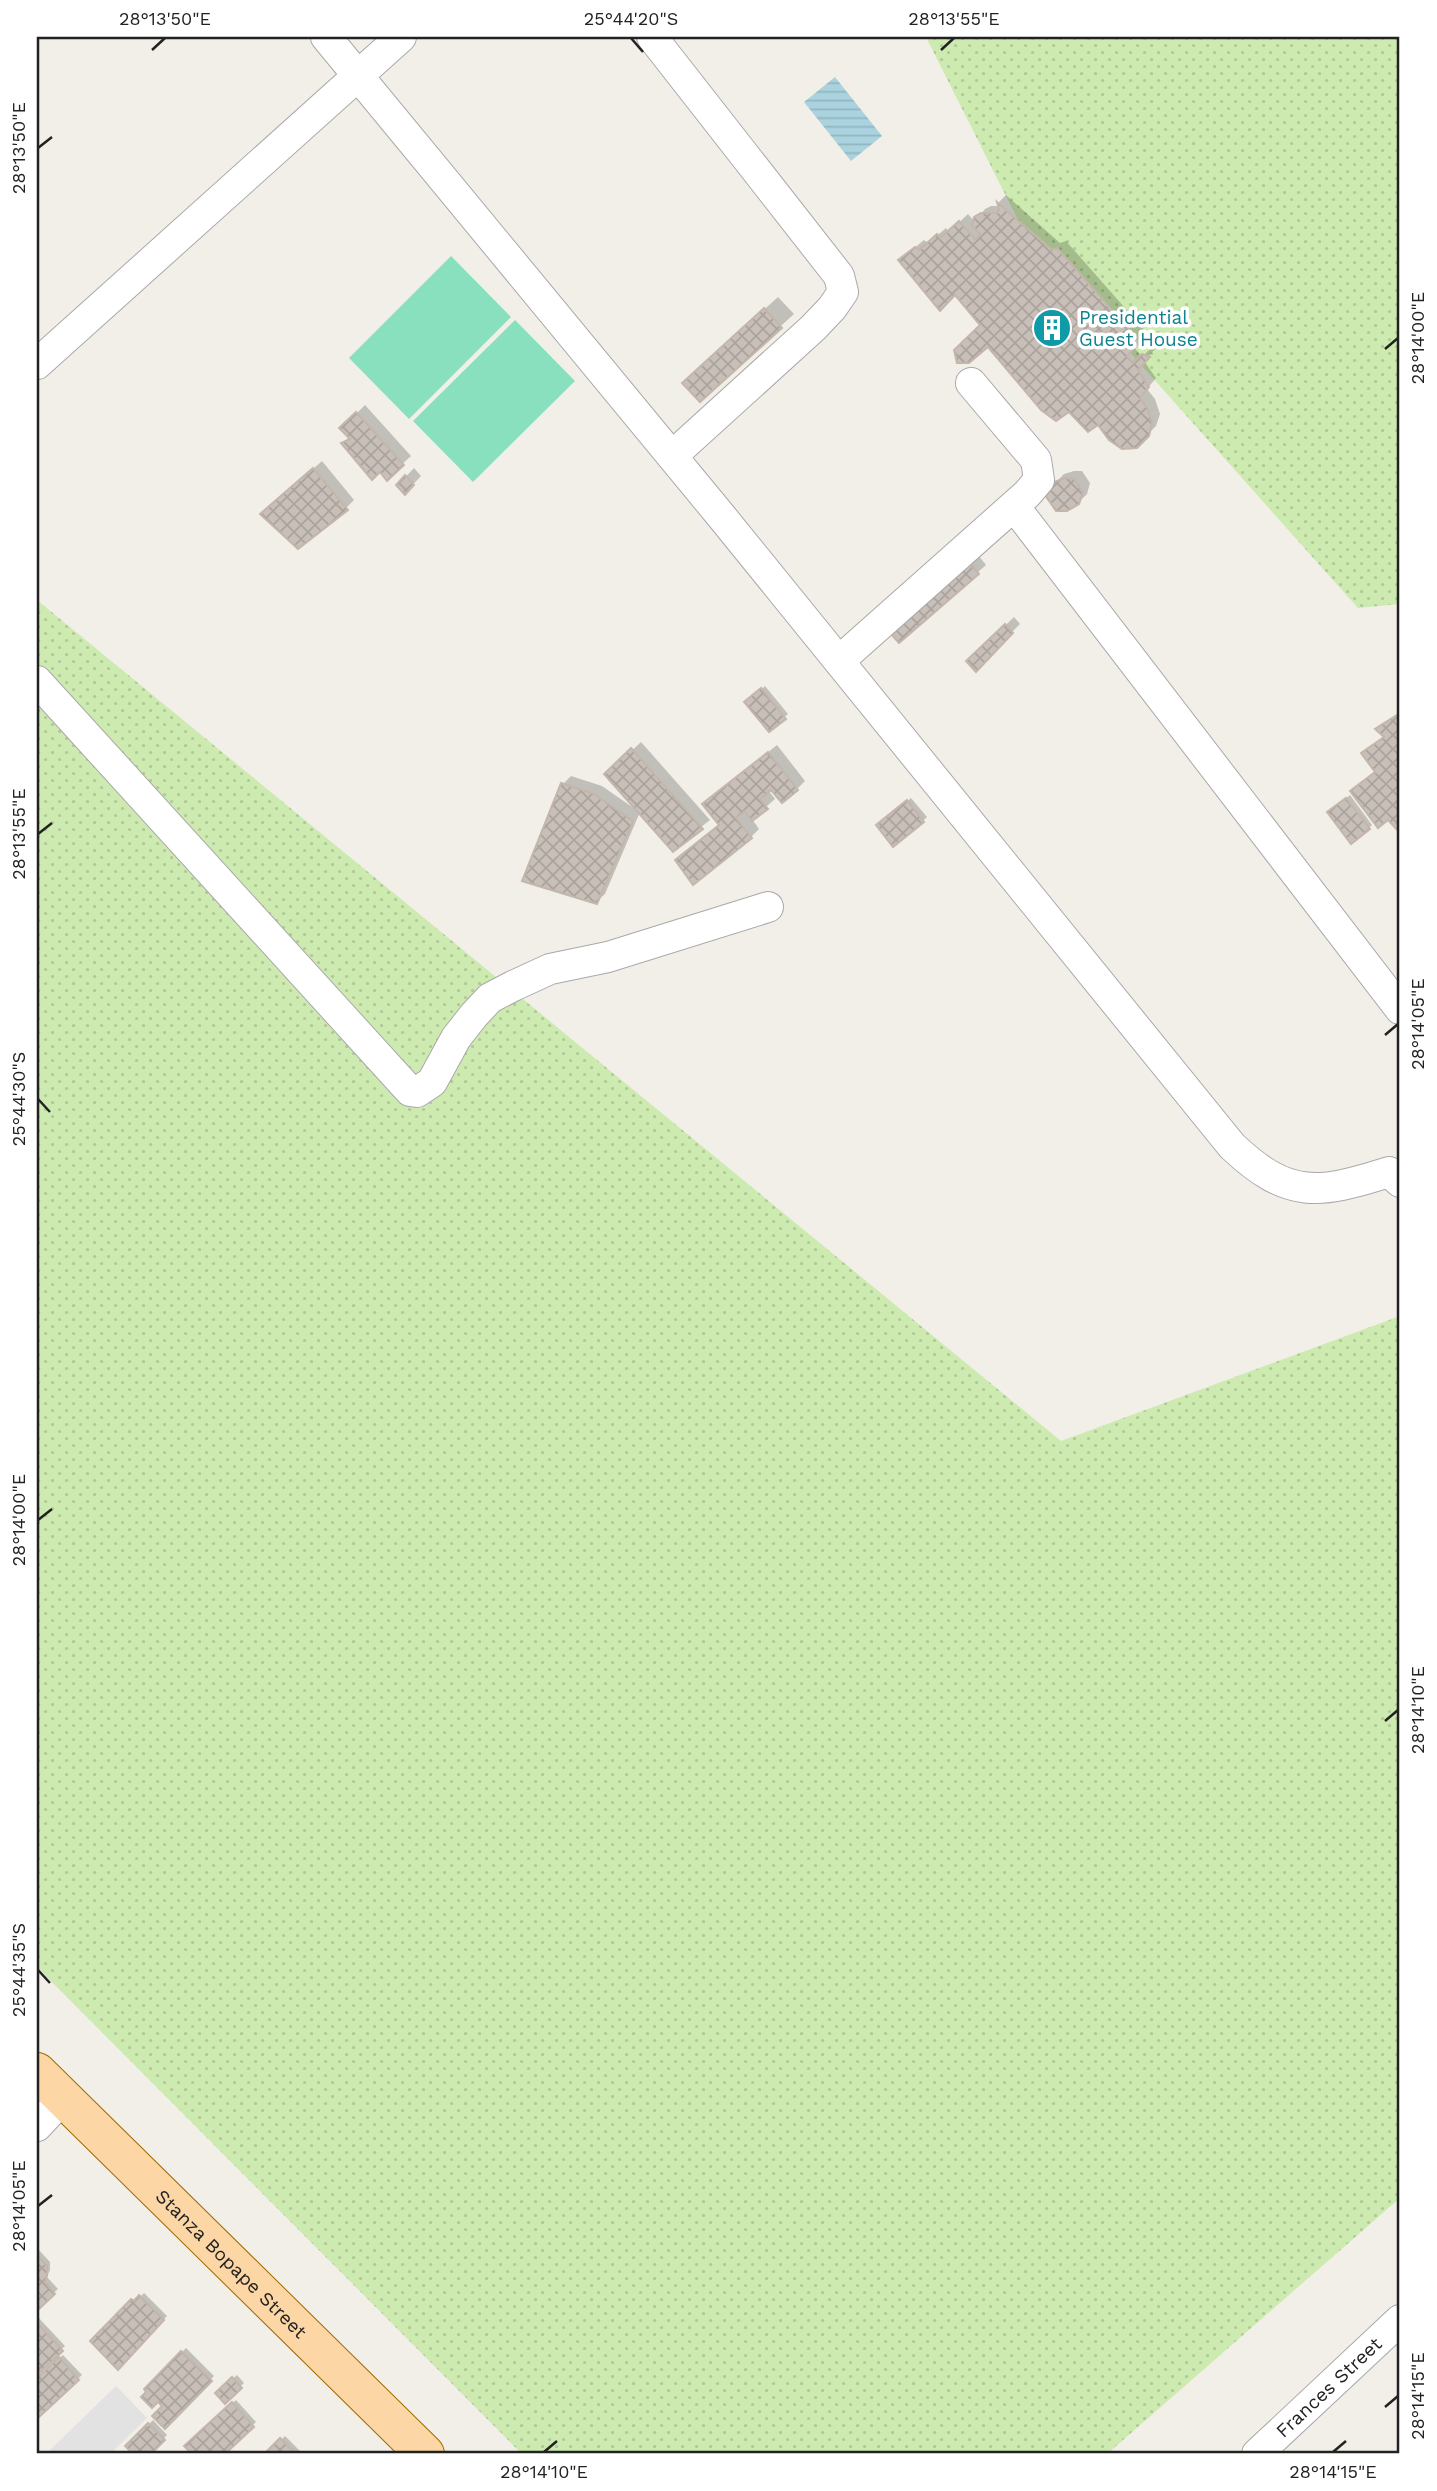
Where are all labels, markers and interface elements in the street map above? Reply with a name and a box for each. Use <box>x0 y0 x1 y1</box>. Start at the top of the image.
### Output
text: 28°13'50"E <box>119 8 211 29</box>
text: 25°44'20"S <box>584 8 678 29</box>
text: 28°13'55"E <box>908 8 1000 29</box>
text: 28°13'50"E <box>8 102 29 194</box>
text: 28°14'00"E <box>1407 292 1428 384</box>
place label: Presidential Guest House <box>1079 306 1198 351</box>
building icon: Presidential Guest House <box>1031 307 1073 349</box>
text: 28°13'55"E <box>8 788 29 880</box>
text: 28°14'05"E <box>1407 978 1428 1070</box>
text: 25°44'30"S <box>8 1052 29 1146</box>
text: 28°14'00"E <box>8 1474 29 1566</box>
text: 28°14'10"E <box>1407 1666 1428 1754</box>
text: 25°44'35"S <box>8 1923 29 2017</box>
text: 28°14'05"E <box>8 2160 29 2252</box>
street label: Stanza Bopape Street <box>151 2185 312 2343</box>
street label: Frances Street <box>1271 2332 1386 2442</box>
text: 28°14'15"E <box>1407 2352 1428 2440</box>
text: 28°14'10"E <box>500 2461 588 2482</box>
text: 28°14'15"E <box>1289 2461 1377 2482</box>

